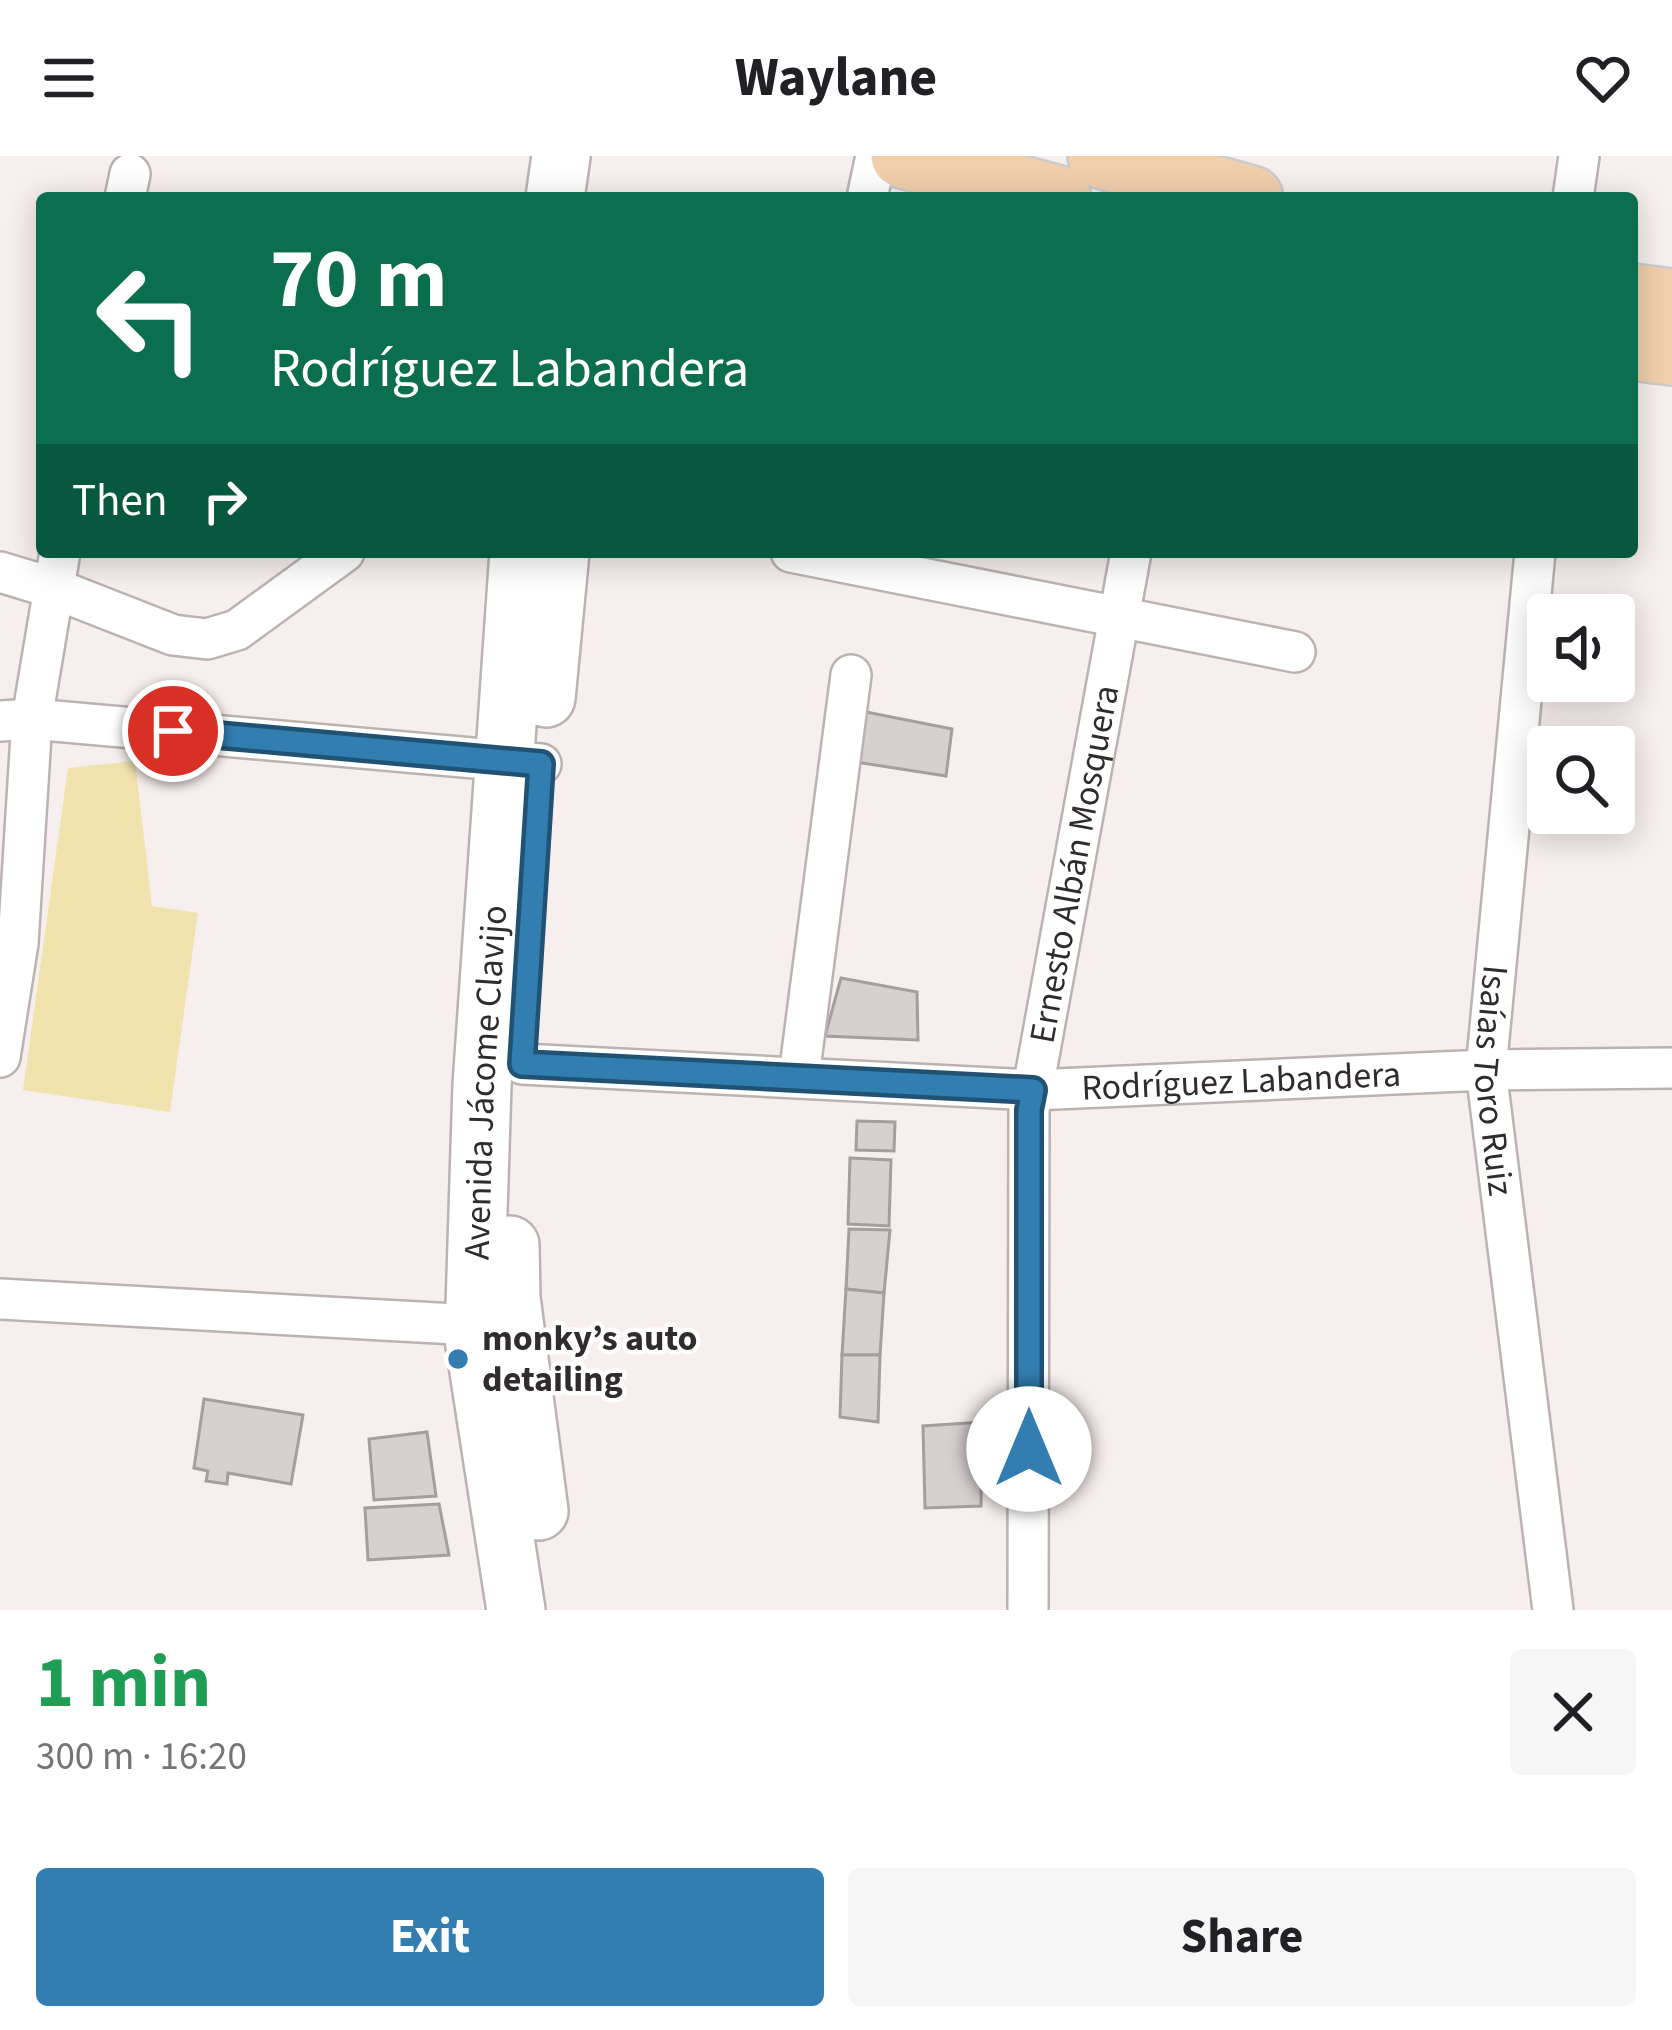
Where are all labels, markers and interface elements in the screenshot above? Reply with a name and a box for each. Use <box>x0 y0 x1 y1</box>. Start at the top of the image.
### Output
text: Waylane <box>735 40 937 117</box>
icon: menu <box>36 45 102 111</box>
icon: heart <box>1570 45 1636 111</box>
text: 70 m <box>270 220 448 340</box>
icon: left <box>72 240 228 396</box>
text: Rodríguez Labandera <box>270 331 749 408</box>
icon: right <box>192 468 258 534</box>
text: Then <box>72 469 168 533</box>
map controls <box>1527 594 1635 834</box>
button: sound <box>1527 594 1635 702</box>
pin <box>122 680 224 782</box>
street label: Ernesto Albán Mosquera <box>1016 681 1132 1047</box>
icon: arrive <box>140 698 206 764</box>
button: search <box>1527 726 1635 834</box>
street label: Avenida Jácome Clavijo <box>451 903 520 1261</box>
street label: Isaías Toro Ruiz <box>1460 963 1527 1199</box>
street label: Rodríguez Labandera <box>1080 1048 1402 1113</box>
place label: monky’s auto detailing <box>482 1313 698 1405</box>
marker: monky’s auto detailing <box>445 1346 471 1372</box>
position arrow <box>966 1386 1092 1512</box>
text: 1 min <box>36 1632 211 1735</box>
button: close <box>1510 1649 1636 1775</box>
text: 300 m · 16:20 <box>36 1729 247 1785</box>
button: Exit <box>36 1868 824 2006</box>
button: Share <box>848 1868 1636 2006</box>

